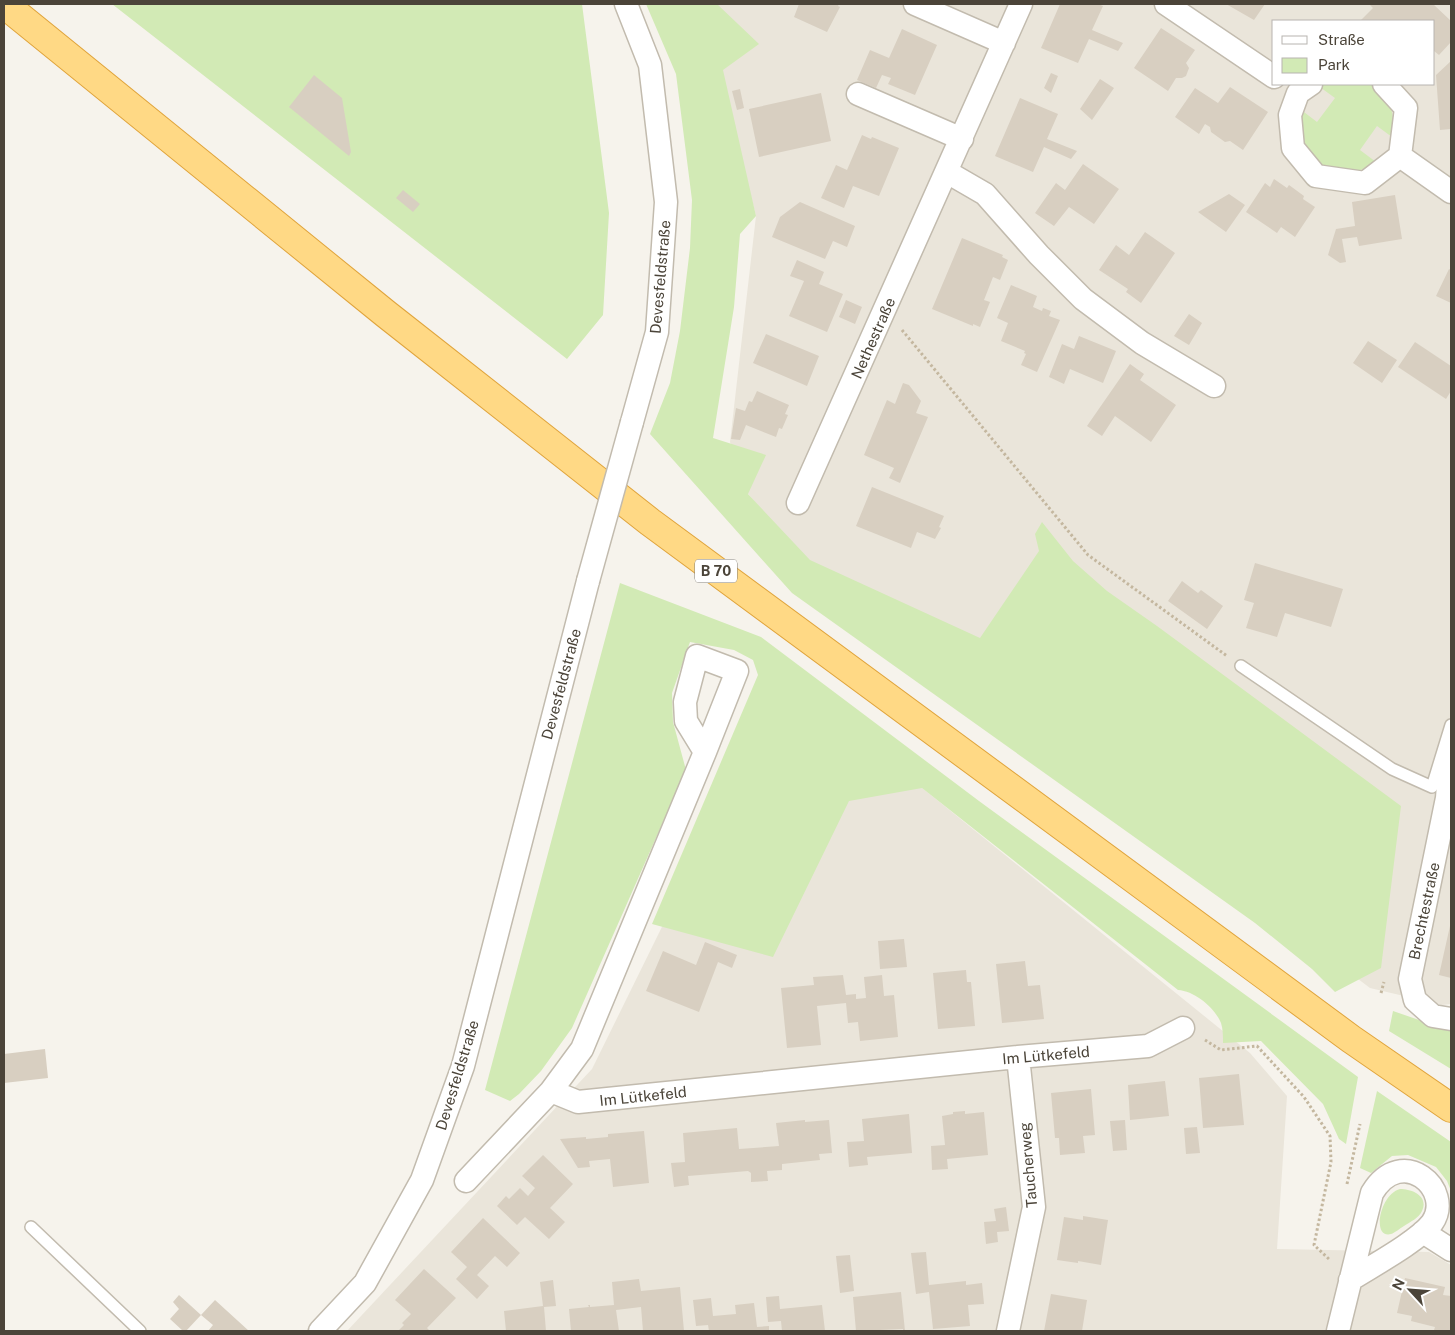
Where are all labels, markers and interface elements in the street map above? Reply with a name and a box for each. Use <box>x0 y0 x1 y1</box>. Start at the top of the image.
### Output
legend <box>1272 20 1435 85</box>
text: Straße <box>1318 31 1365 48</box>
text: Park <box>1318 56 1350 73</box>
street label: Devesfeldstraße <box>647 219 673 335</box>
street label: Nethestraße <box>848 295 898 381</box>
road number: B 70 <box>695 560 737 582</box>
street label: Devesfeldstraße <box>538 627 584 741</box>
street label: Brechtestraße <box>1405 861 1443 961</box>
street label: Devesfeldstraße <box>432 1018 482 1132</box>
street label: Im Lütkefeld <box>1002 1043 1090 1067</box>
street label: Im Lütkefeld <box>598 1083 688 1109</box>
street label: Taucherweg <box>1016 1122 1040 1208</box>
north arrow <box>1385 1265 1435 1315</box>
text: N <box>1389 1276 1408 1293</box>

